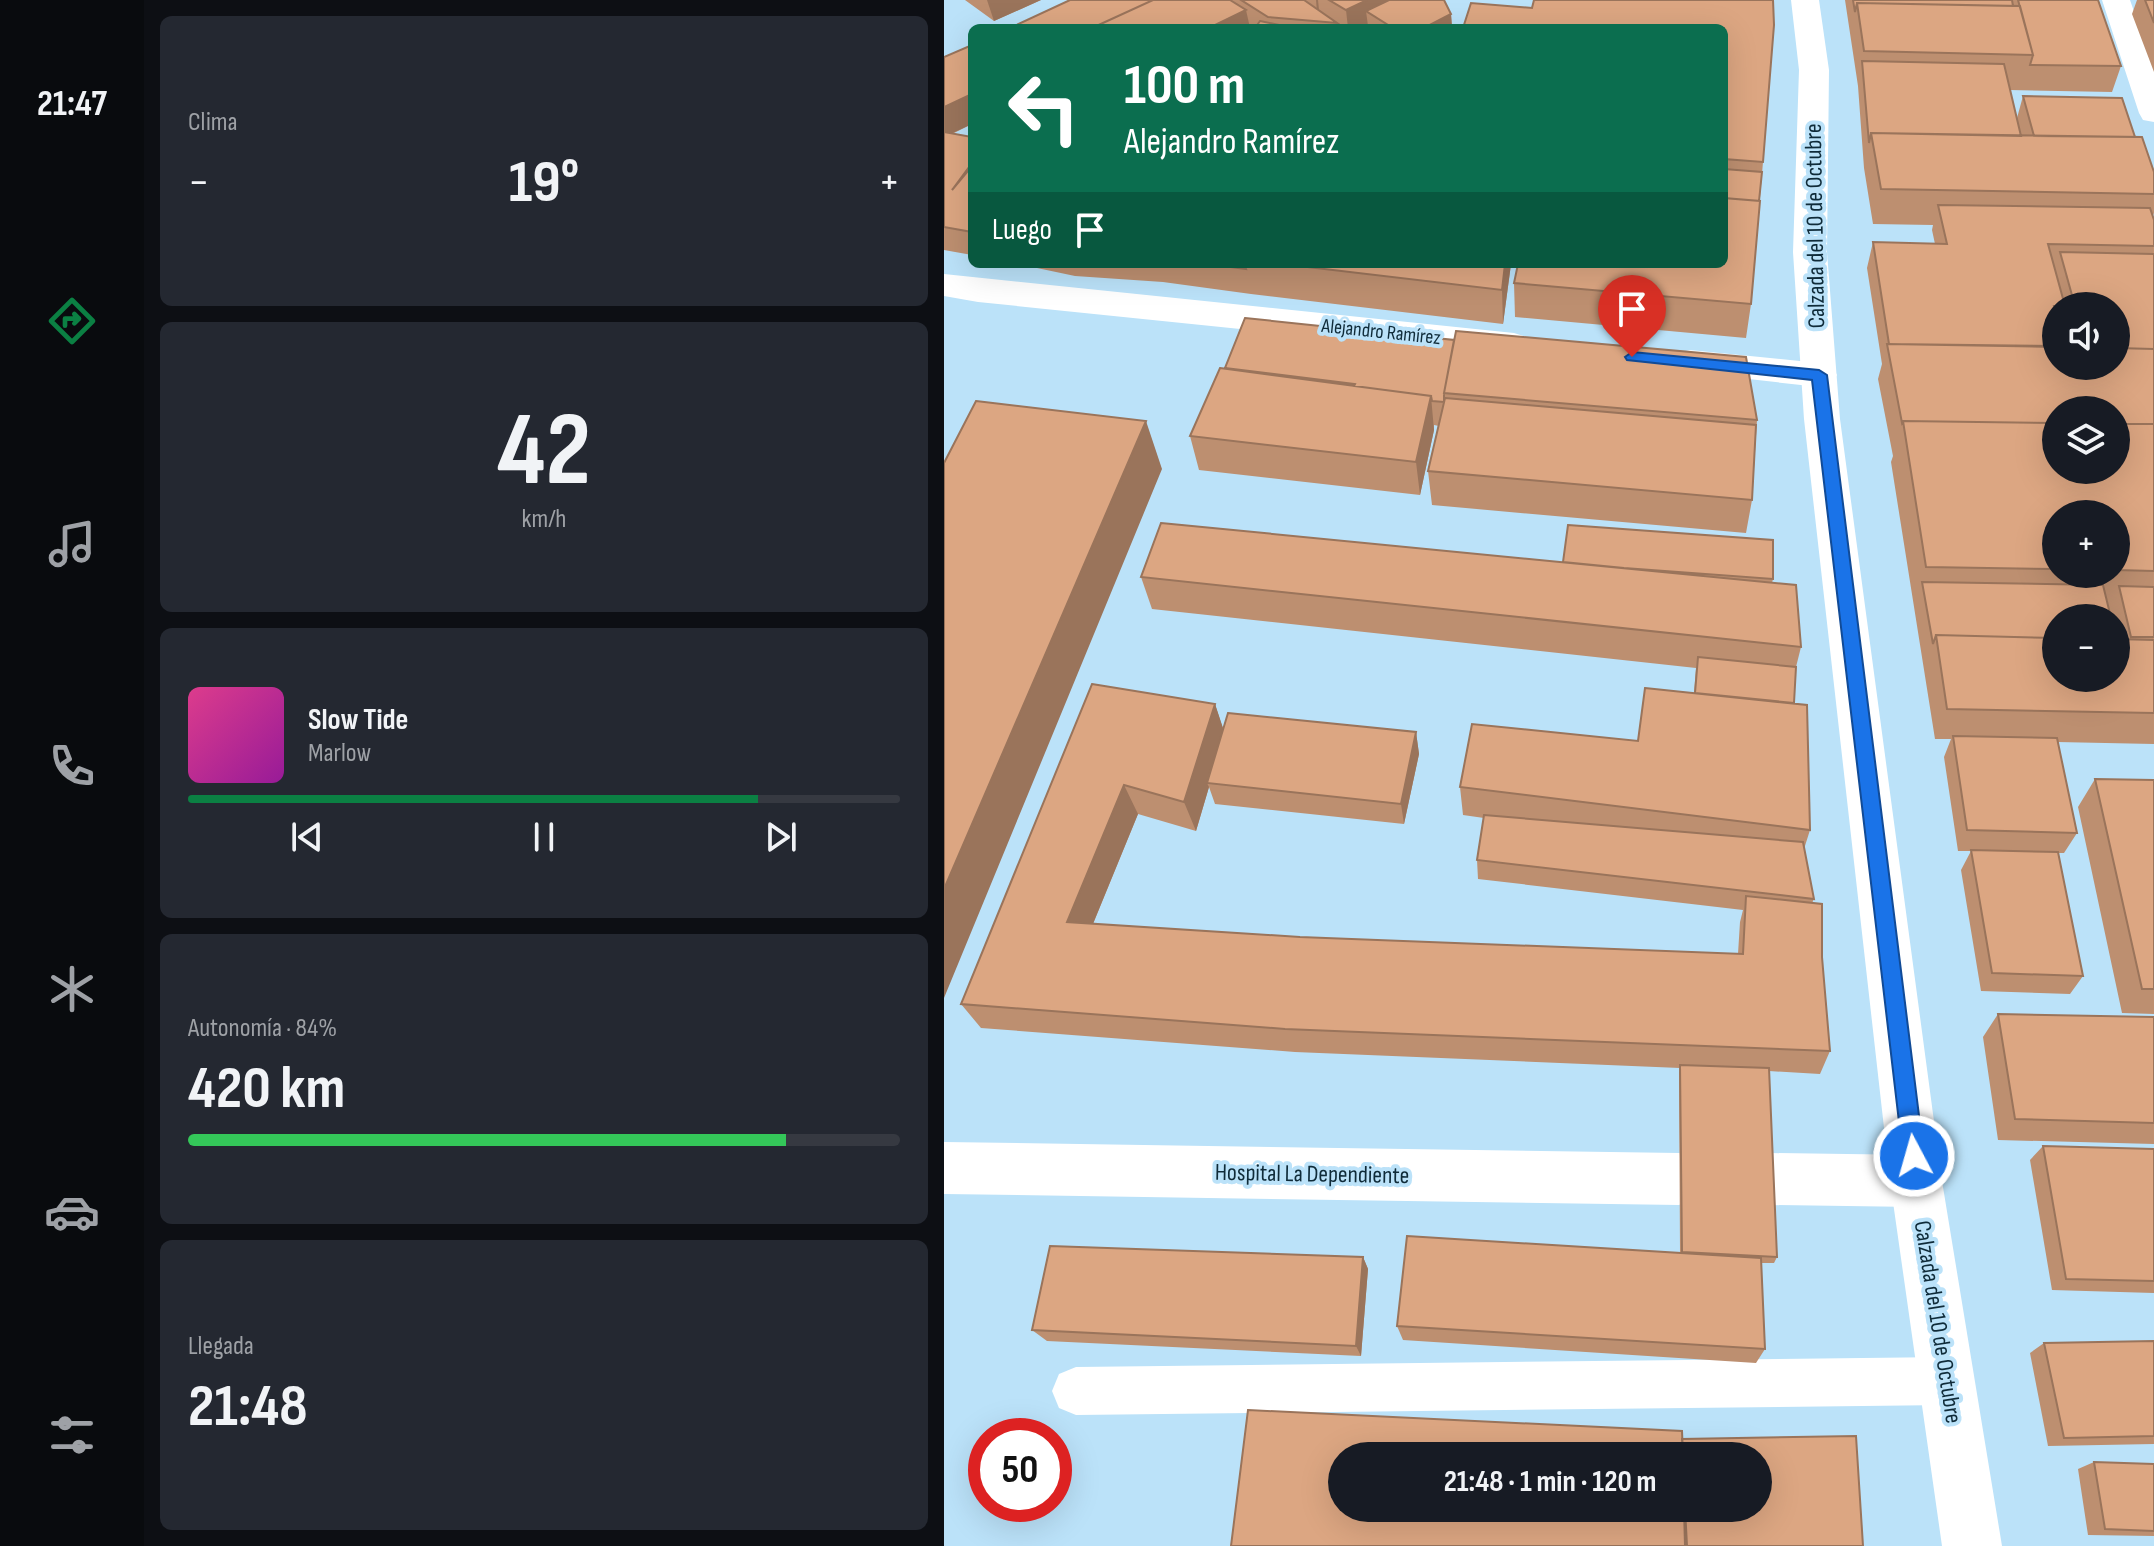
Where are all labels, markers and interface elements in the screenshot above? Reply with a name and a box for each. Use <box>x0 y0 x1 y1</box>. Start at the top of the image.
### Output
text: 100 m <box>1124 53 1245 120</box>
icon: left <box>992 56 1096 160</box>
text: 21:47 <box>37 83 107 126</box>
text: Clima <box>188 107 238 138</box>
text: Alejandro Ramírez <box>1124 121 1339 164</box>
street label: Calzada del 10 de Octubre <box>1799 123 1831 329</box>
text: 19° <box>509 147 579 219</box>
text: − <box>188 156 210 209</box>
text: + <box>878 156 900 209</box>
icon: arrive <box>1068 208 1112 252</box>
text: Luego <box>992 212 1052 248</box>
pin <box>1598 275 1666 357</box>
icon: arrive <box>1610 287 1654 331</box>
map controls <box>2042 292 2130 692</box>
button: sound <box>2042 292 2130 380</box>
icon: directions <box>44 293 100 349</box>
street label: Alejandro Ramírez <box>1319 314 1442 350</box>
text: 42 <box>497 389 591 514</box>
button: layers <box>2042 396 2130 484</box>
button: + <box>2042 500 2130 588</box>
text: km/h <box>522 504 566 535</box>
icon: music <box>44 516 100 572</box>
button: − <box>2042 604 2130 692</box>
text: Slow Tide <box>308 702 408 738</box>
icon: phone <box>44 738 100 794</box>
text: Marlow <box>308 738 371 769</box>
icon: previous <box>285 815 329 859</box>
icon: pause <box>522 815 566 859</box>
icon: next <box>759 815 803 859</box>
icon: climate <box>44 961 100 1017</box>
text: Autonomía · 84% <box>188 1013 337 1044</box>
text: 420 km <box>188 1053 345 1125</box>
position arrow <box>1872 1114 1956 1198</box>
street label: Hospital La Dependiente <box>1215 1158 1409 1190</box>
icon: car <box>44 1184 100 1240</box>
street label: Calzada del 10 de Octubre <box>1908 1219 1968 1425</box>
text: Llegada <box>188 1331 254 1362</box>
text: 21:48 <box>188 1371 308 1443</box>
icon: filters <box>44 1407 100 1463</box>
speed limit sign: 50 <box>968 1418 1072 1522</box>
text: 21:48 · 1 min · 120 m <box>1444 1464 1656 1500</box>

